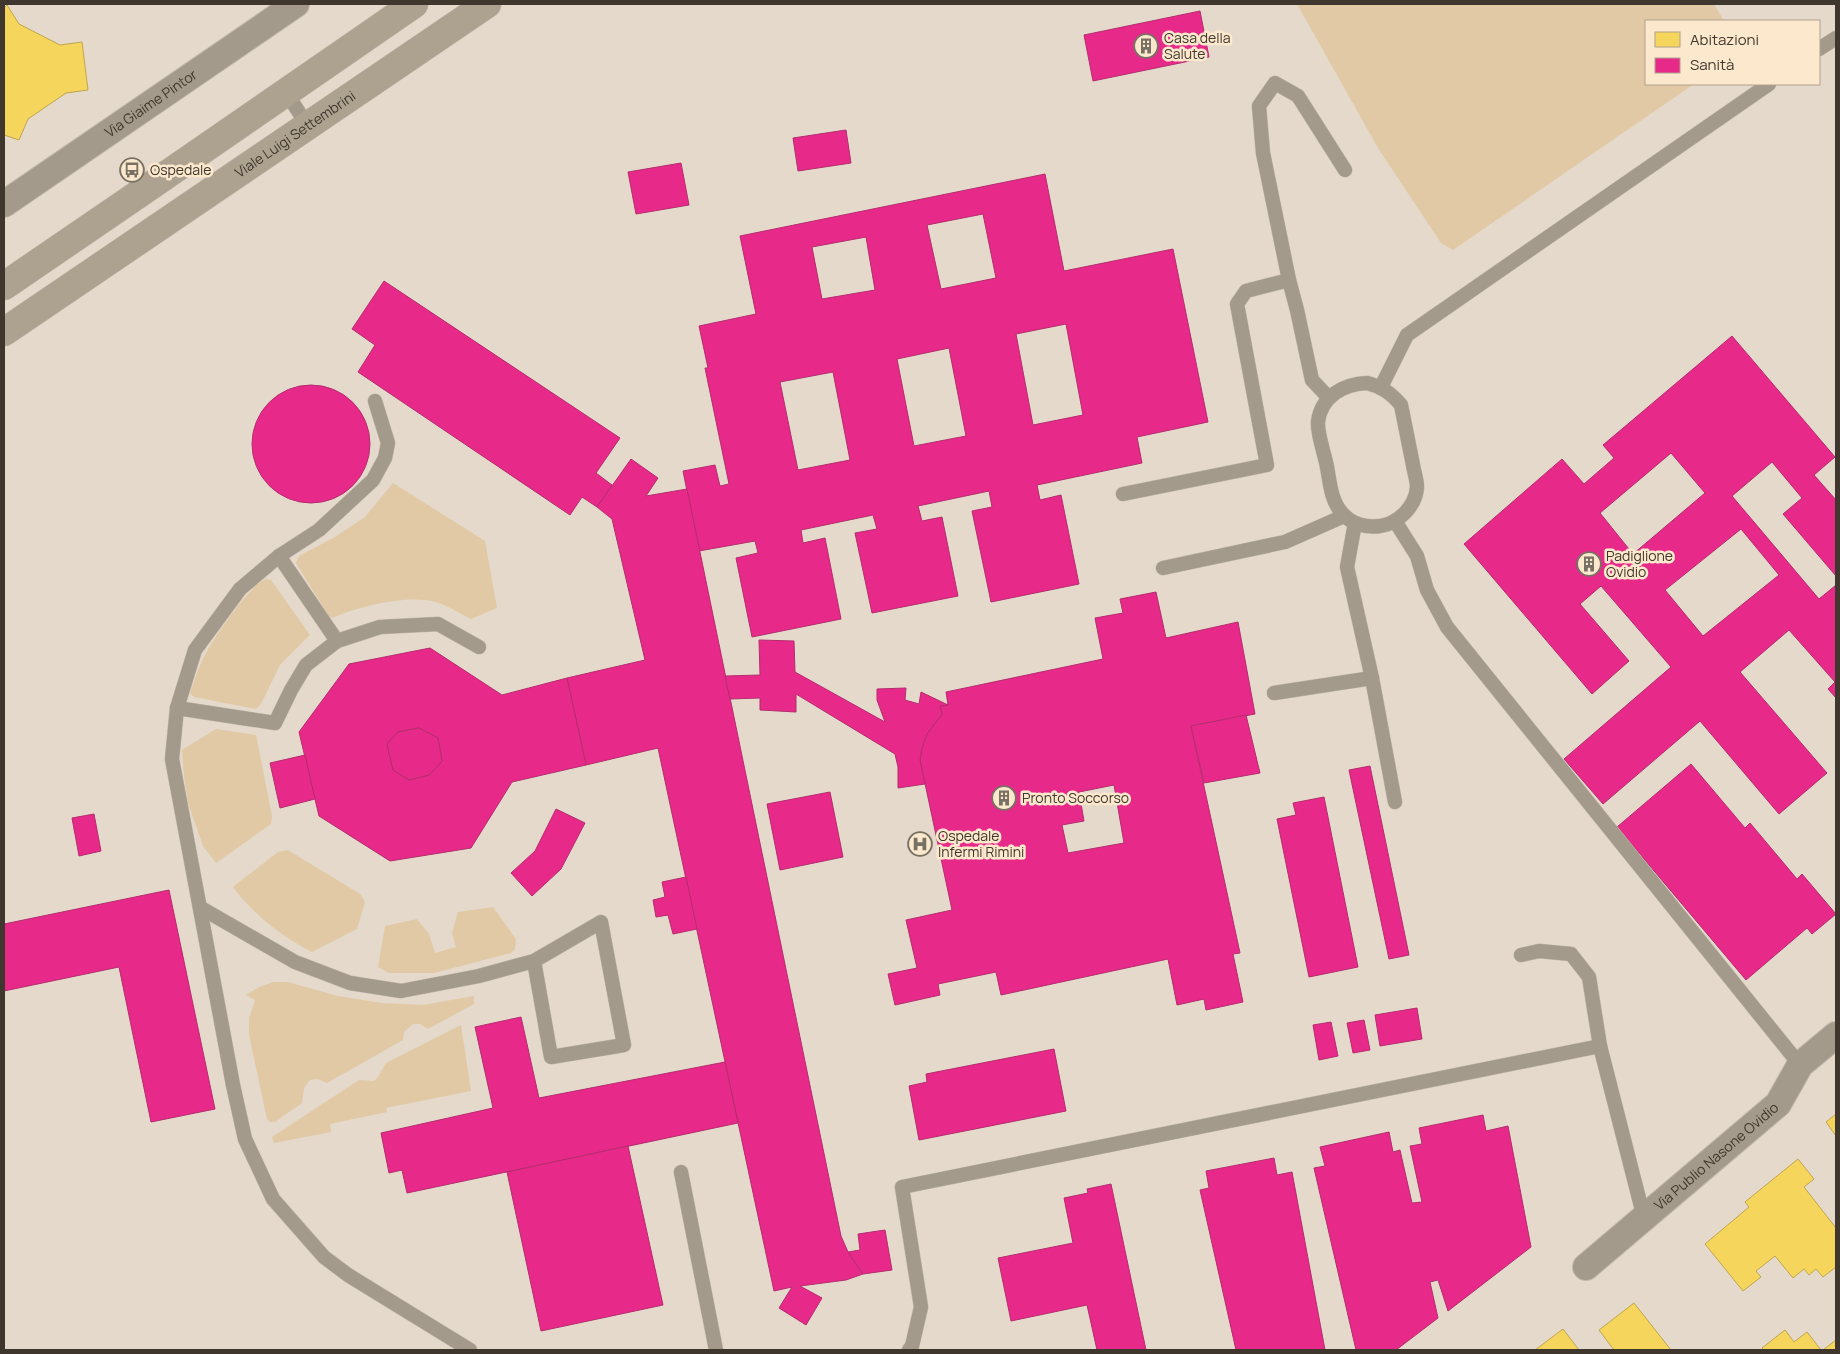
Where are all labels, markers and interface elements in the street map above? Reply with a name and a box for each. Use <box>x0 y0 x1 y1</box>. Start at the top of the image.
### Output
legend <box>1645 20 1820 85</box>
place label: Casa della Salute <box>1164 28 1231 63</box>
text: Abitazioni <box>1690 29 1759 50</box>
building icon: Casa della Salute <box>1133 33 1159 59</box>
text: Sanità <box>1690 54 1734 75</box>
street label: Via Giaime Pintor <box>101 65 200 141</box>
street label: Viale Luigi Settembrini <box>231 86 359 182</box>
bus stop icon: Ospedale <box>119 157 145 183</box>
place label: Ospedale <box>150 160 211 179</box>
place label: Padiglione Ovidio <box>1606 546 1673 581</box>
building icon: Padiglione Ovidio <box>1576 551 1602 577</box>
building icon: Pronto Soccorso <box>991 785 1017 811</box>
place label: Pronto Soccorso <box>1022 788 1129 807</box>
place label: Ospedale Infermi Rimini <box>938 826 1024 861</box>
hospital icon: Ospedale Infermi Rimini <box>907 831 933 857</box>
street label: Via Publio Nasone Ovidio <box>1650 1098 1782 1214</box>

